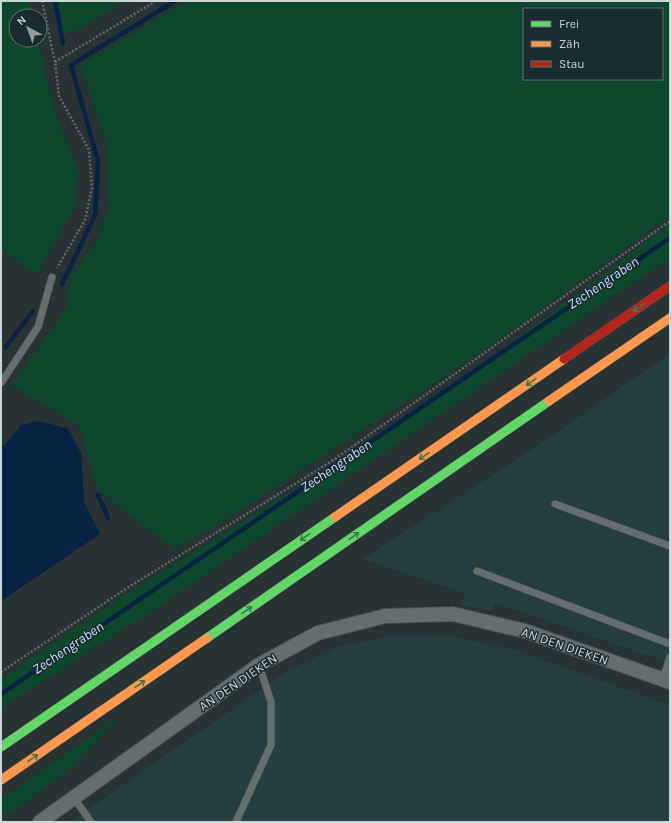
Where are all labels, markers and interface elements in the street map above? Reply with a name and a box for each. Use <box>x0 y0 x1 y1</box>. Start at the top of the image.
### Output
north arrow <box>8 8 48 48</box>
legend <box>523 8 663 80</box>
text: N <box>15 13 29 28</box>
text: Frei <box>559 17 579 31</box>
text: Zäh <box>559 37 580 51</box>
text: Stau <box>559 57 585 71</box>
water label: Zechengraben <box>564 253 642 313</box>
one-way arrow <box>633 304 644 312</box>
one-way arrow <box>526 378 537 386</box>
water label: Zechengraben <box>297 436 375 496</box>
one-way arrow <box>418 452 429 460</box>
one-way arrow <box>348 532 359 540</box>
one-way arrow <box>300 533 311 541</box>
one-way arrow <box>241 606 252 614</box>
water label: Zechengraben <box>29 618 107 678</box>
street label: AN DEN DIEKEN <box>520 624 610 668</box>
street label: AN DEN DIEKEN <box>196 650 280 714</box>
one-way arrow <box>134 680 145 688</box>
one-way arrow <box>27 754 38 762</box>

